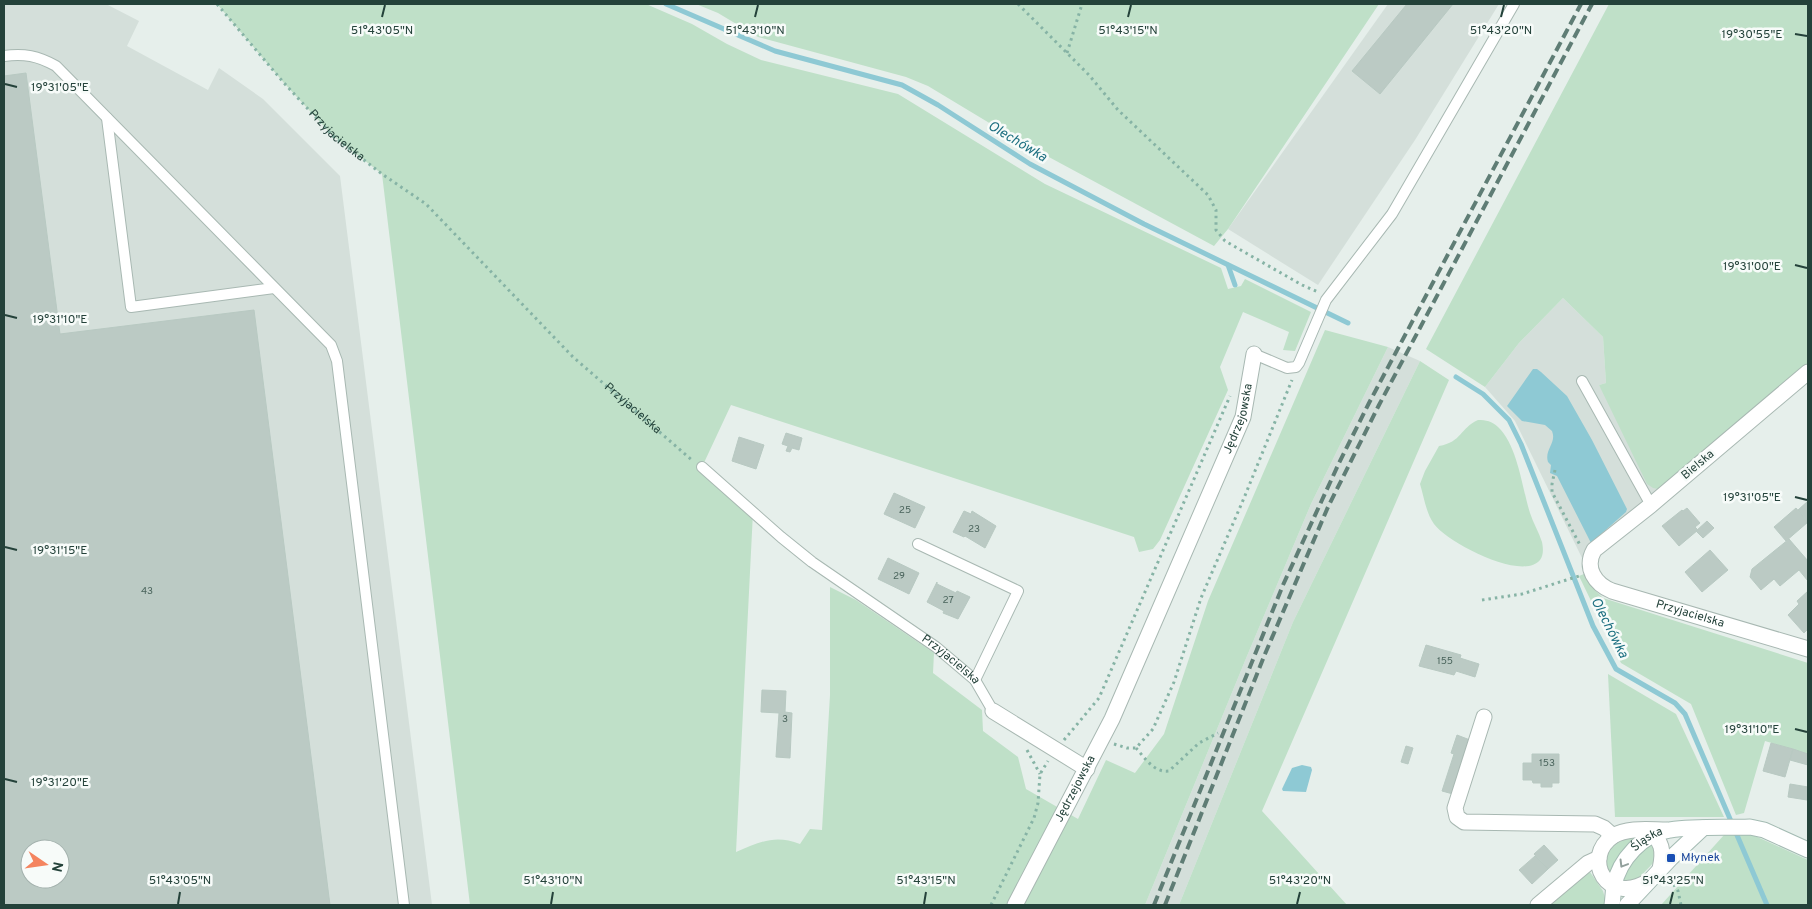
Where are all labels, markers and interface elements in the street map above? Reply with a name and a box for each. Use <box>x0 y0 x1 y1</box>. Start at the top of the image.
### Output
text: 51°43'05"N <box>351 23 413 39</box>
text: 51°43'10"N <box>725 23 785 39</box>
text: 51°43'15"N <box>1098 23 1158 39</box>
text: 51°43'20"N <box>1470 23 1532 39</box>
text: 19°30'55"E <box>1722 27 1782 43</box>
text: 19°31'05"E <box>31 80 89 96</box>
street label: Przyjacielska <box>305 106 368 165</box>
water label: Olechówka <box>984 118 1050 167</box>
text: 19°31'00"E <box>1723 259 1781 275</box>
text: 19°31'10"E <box>33 312 88 328</box>
street label: Przyjacielska <box>601 379 665 438</box>
street label: Jędrzejowska <box>1220 382 1257 456</box>
street label: Bielska <box>1678 446 1718 484</box>
text: 19°31'05"E <box>1723 490 1781 506</box>
house number: 25 <box>899 504 911 517</box>
house number: 23 <box>968 523 980 536</box>
text: 19°31'15"E <box>33 543 87 559</box>
house number: 29 <box>893 570 905 583</box>
house number: 43 <box>141 585 153 598</box>
house number: 27 <box>942 594 954 607</box>
water label: Olechówka <box>1586 595 1632 662</box>
street label: Przyjacielska <box>1654 596 1726 632</box>
street label: Przyjacielska <box>918 631 984 687</box>
house number: 155 <box>1437 655 1453 668</box>
house number: 3 <box>782 713 788 726</box>
text: 19°31'10"E <box>1725 722 1780 738</box>
street label: Jędrzejowska <box>1052 753 1100 825</box>
house number: 153 <box>1539 757 1555 770</box>
text: 19°31'20"E <box>31 775 89 791</box>
street label: Śląska <box>1628 824 1665 856</box>
north arrow <box>20 839 70 889</box>
place label: Młynek <box>1681 850 1720 866</box>
marker: Młynek <box>1665 852 1677 864</box>
one-way arrow <box>1619 859 1629 868</box>
text: N <box>47 860 66 873</box>
text: 51°43'05"N <box>149 873 211 889</box>
text: 51°43'10"N <box>523 873 583 889</box>
text: 51°43'15"N <box>896 873 956 889</box>
text: 51°43'20"N <box>1269 873 1331 889</box>
text: 51°43'25"N <box>1642 873 1704 889</box>

